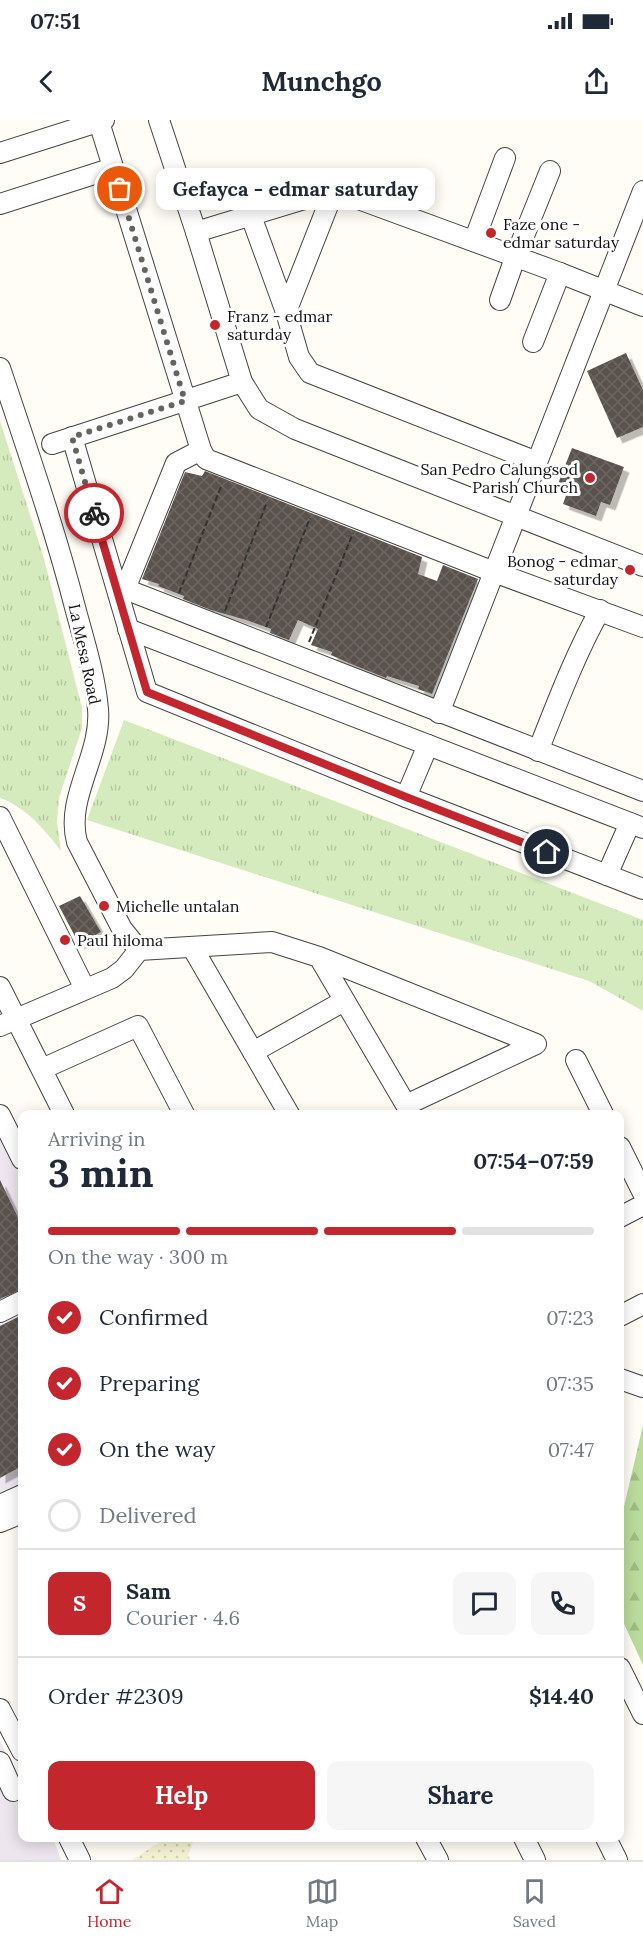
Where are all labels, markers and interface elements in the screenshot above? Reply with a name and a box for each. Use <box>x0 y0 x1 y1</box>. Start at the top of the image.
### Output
text: 07:51 <box>30 7 81 35</box>
text: Munchgo <box>261 64 382 98</box>
icon: back <box>30 65 63 98</box>
icon: share <box>580 65 613 98</box>
pin <box>94 163 145 214</box>
callout: Gefayca - edmar saturday <box>156 168 435 210</box>
icon: bag <box>103 172 136 205</box>
text: Gefayca - edmar saturday <box>173 176 418 201</box>
place label: Faze one - edmar saturday <box>503 214 620 252</box>
marker: Faze one - edmar saturday <box>484 226 498 240</box>
place label: Franz - edmar saturday <box>227 306 333 344</box>
marker: Franz - edmar saturday <box>208 318 222 332</box>
place label: San Pedro Calungsod Parish Church <box>420 459 578 497</box>
marker: San Pedro Calungsod Parish Church <box>583 471 597 485</box>
courier <box>64 483 124 543</box>
icon: bike <box>78 497 111 530</box>
place label: Bonog - edmar saturday <box>507 551 619 589</box>
marker: Bonog - edmar saturday <box>623 563 637 577</box>
street label: La Mesa Road <box>65 602 106 707</box>
pin <box>521 826 572 877</box>
icon: home <box>530 835 563 868</box>
place label: Michelle untalan <box>116 896 240 916</box>
marker: Michelle untalan <box>97 899 111 913</box>
place label: Paul hiloma <box>77 930 163 950</box>
marker: Paul hiloma <box>58 933 72 947</box>
text: Arriving in <box>48 1126 145 1151</box>
text: 07:54–07:59 <box>473 1147 594 1175</box>
text: 3 min <box>48 1148 154 1198</box>
text: On the way · 300 m <box>48 1244 228 1269</box>
icon: check <box>48 1301 81 1334</box>
text: Confirmed <box>99 1303 208 1331</box>
text: 07:23 <box>546 1305 594 1330</box>
icon: check <box>48 1367 81 1400</box>
text: Preparing <box>99 1369 199 1397</box>
text: 07:35 <box>546 1371 594 1396</box>
icon: check <box>48 1433 81 1466</box>
text: On the way <box>99 1435 215 1463</box>
text: 07:47 <box>548 1437 594 1462</box>
text: Delivered <box>99 1501 197 1529</box>
button: chat <box>453 1572 516 1635</box>
button: phone <box>531 1572 594 1635</box>
text: Sam <box>126 1577 171 1605</box>
text: S <box>73 1589 86 1617</box>
text: Courier · 4.6 <box>126 1605 240 1630</box>
text: Order #2309 <box>48 1682 184 1710</box>
text: $14.40 <box>529 1682 594 1710</box>
button: Help <box>48 1761 315 1830</box>
button: Share <box>327 1761 594 1830</box>
tab: Home <box>87 1875 132 1931</box>
tab: Map <box>306 1875 339 1931</box>
tab: Saved <box>513 1875 556 1931</box>

